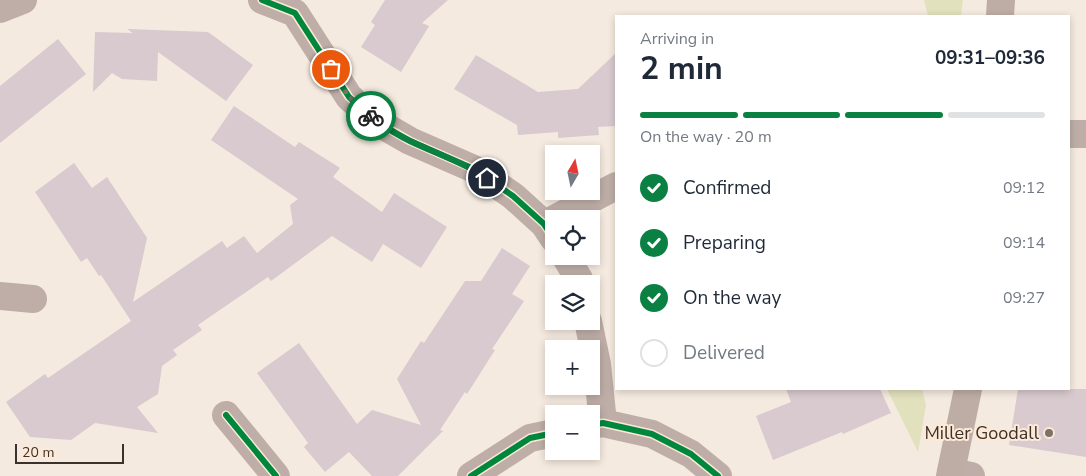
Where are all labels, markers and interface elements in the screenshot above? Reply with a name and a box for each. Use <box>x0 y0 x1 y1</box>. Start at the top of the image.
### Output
text: Arriving in <box>640 28 714 50</box>
text: 09:31–09:36 <box>935 45 1045 71</box>
text: 2 min <box>640 47 723 90</box>
pin <box>310 48 352 90</box>
icon: bag <box>317 55 345 83</box>
courier <box>346 91 396 141</box>
icon: bike <box>357 102 385 130</box>
text: On the way · 20 m <box>640 126 772 148</box>
north arrow <box>545 145 600 200</box>
map controls <box>545 145 600 460</box>
pin <box>466 157 508 199</box>
icon: home <box>473 164 501 192</box>
icon: check <box>640 174 668 202</box>
text: Confirmed <box>683 175 771 201</box>
text: 09:12 <box>1003 177 1045 199</box>
button: locate <box>545 210 600 265</box>
icon: check <box>640 229 668 257</box>
text: Preparing <box>683 230 766 256</box>
text: 09:14 <box>1003 232 1045 254</box>
button: layers <box>545 275 600 330</box>
icon: check <box>640 284 668 312</box>
text: On the way <box>683 285 781 311</box>
text: 09:27 <box>1003 287 1045 309</box>
button: + <box>545 340 600 395</box>
text: Delivered <box>683 340 765 366</box>
button: − <box>545 405 600 460</box>
place label: Miller Goodall <box>924 421 1040 445</box>
marker: Miller Goodall <box>1043 427 1055 439</box>
scale bar <box>15 441 124 464</box>
text: 20 m <box>22 443 54 462</box>

